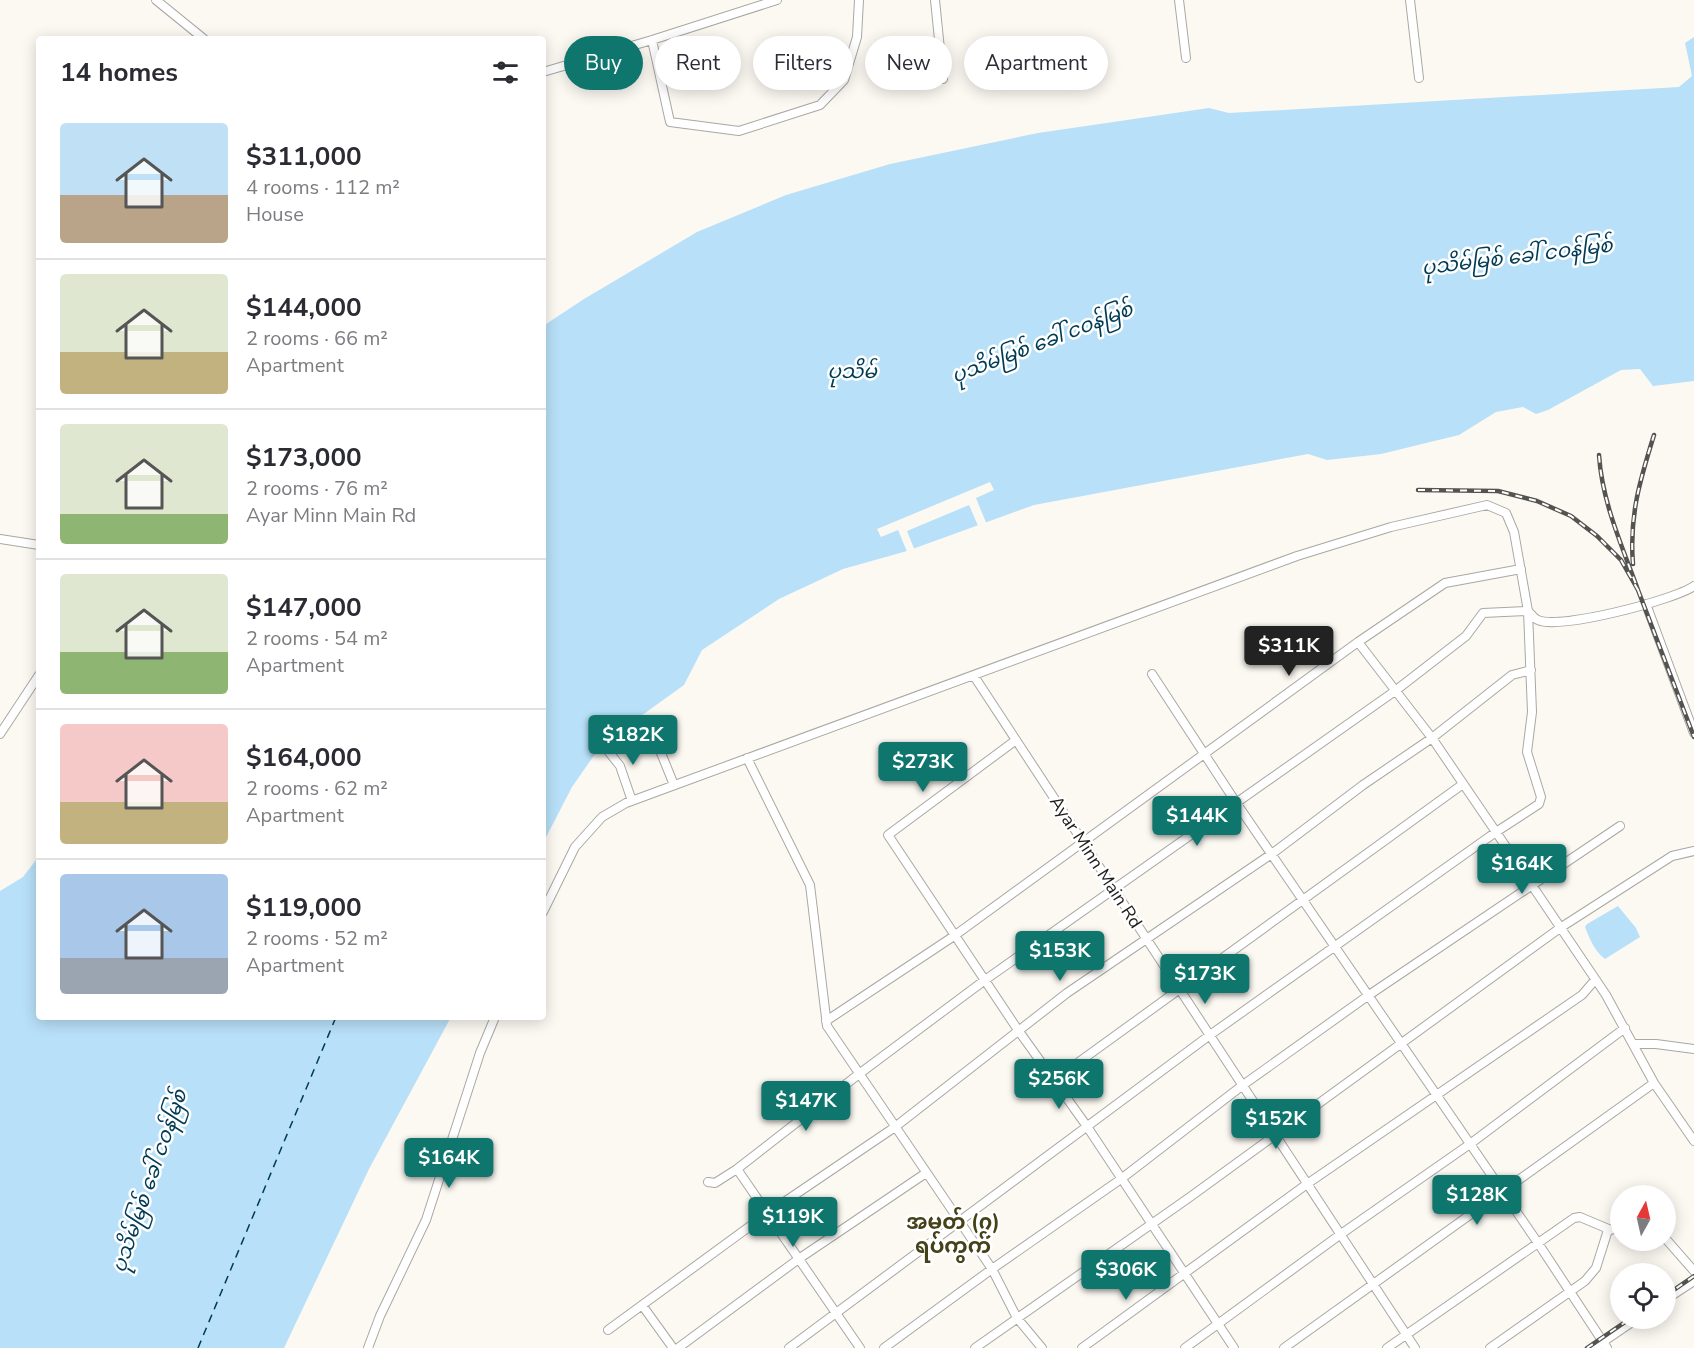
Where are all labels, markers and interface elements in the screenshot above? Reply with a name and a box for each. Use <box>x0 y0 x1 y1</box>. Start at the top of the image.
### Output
chip: Buy <box>564 36 643 90</box>
chip: Rent <box>655 36 741 90</box>
chip: Filters <box>753 36 853 90</box>
chip: New <box>865 36 952 90</box>
chip: Apartment <box>964 36 1108 90</box>
text: 14 homes <box>60 55 178 90</box>
icon: filters <box>489 56 522 89</box>
text: $311,000 <box>246 139 362 174</box>
icon: home <box>108 147 180 219</box>
text: 4 rooms · 112 m² <box>246 174 400 201</box>
text: House <box>246 201 304 228</box>
water label: ပုသိမ်မြစ် ခေါ် ငဝန်မြစ် <box>1420 230 1616 285</box>
text: $144,000 <box>246 290 362 325</box>
water label: ပုသိမ်မြစ် ခေါ် ငဝန်မြစ် <box>947 294 1139 392</box>
icon: home <box>108 298 180 370</box>
text: 2 rooms · 66 m² <box>246 325 388 352</box>
text: Apartment <box>246 352 344 379</box>
water label: ပုသိမ် <box>827 357 878 388</box>
text: $173,000 <box>246 440 362 475</box>
icon: home <box>108 448 180 520</box>
text: 2 rooms · 76 m² <box>246 475 388 502</box>
text: Ayar Minn Main Rd <box>246 502 416 529</box>
text: $147,000 <box>246 590 362 625</box>
icon: home <box>108 598 180 670</box>
text: 2 rooms · 54 m² <box>246 625 388 652</box>
pin: $311K <box>1247 626 1331 677</box>
text: $311K <box>1258 632 1320 659</box>
text: Apartment <box>246 652 344 679</box>
pin: $182K <box>591 715 675 766</box>
text: $182K <box>602 721 664 748</box>
text: $164,000 <box>246 740 362 775</box>
pin: $273K <box>881 742 965 793</box>
icon: home <box>108 748 180 820</box>
text: $273K <box>892 748 954 775</box>
text: 2 rooms · 62 m² <box>246 775 388 802</box>
street label: Ayar Minn Main Rd <box>1044 791 1148 933</box>
pin: $144K <box>1155 796 1239 847</box>
text: Apartment <box>246 802 344 829</box>
text: $144K <box>1166 802 1228 829</box>
pin: $164K <box>1480 844 1564 895</box>
text: $164K <box>1491 850 1553 877</box>
text: $119,000 <box>246 890 362 925</box>
icon: home <box>108 898 180 970</box>
text: 2 rooms · 52 m² <box>246 925 388 952</box>
pin: $153K <box>1018 931 1102 982</box>
text: $153K <box>1029 937 1091 964</box>
text: Apartment <box>246 952 344 979</box>
pin: $173K <box>1163 954 1247 1005</box>
text: $173K <box>1174 960 1236 987</box>
pin: $256K <box>1017 1059 1101 1110</box>
text: $256K <box>1028 1065 1090 1092</box>
pin: $147K <box>764 1081 848 1132</box>
water label: ပုသိမ်မြစ် ခေါ် ငဝန်မြစ် <box>104 1084 197 1277</box>
text: $147K <box>775 1087 837 1114</box>
pin: $152K <box>1234 1099 1318 1150</box>
text: $152K <box>1245 1105 1307 1132</box>
pin: $164K <box>407 1138 491 1189</box>
text: $164K <box>418 1144 480 1171</box>
pin: $128K <box>1435 1175 1519 1226</box>
text: $128K <box>1446 1181 1508 1208</box>
north arrow <box>1610 1185 1676 1251</box>
map controls <box>1610 1185 1676 1329</box>
pin: $119K <box>751 1197 835 1248</box>
text: $119K <box>762 1203 824 1230</box>
district label: အမှတ် (၇) ရပ်ကွက် <box>906 1206 1000 1263</box>
pin: $306K <box>1084 1250 1168 1301</box>
text: $306K <box>1095 1256 1157 1283</box>
button: locate <box>1610 1263 1676 1329</box>

